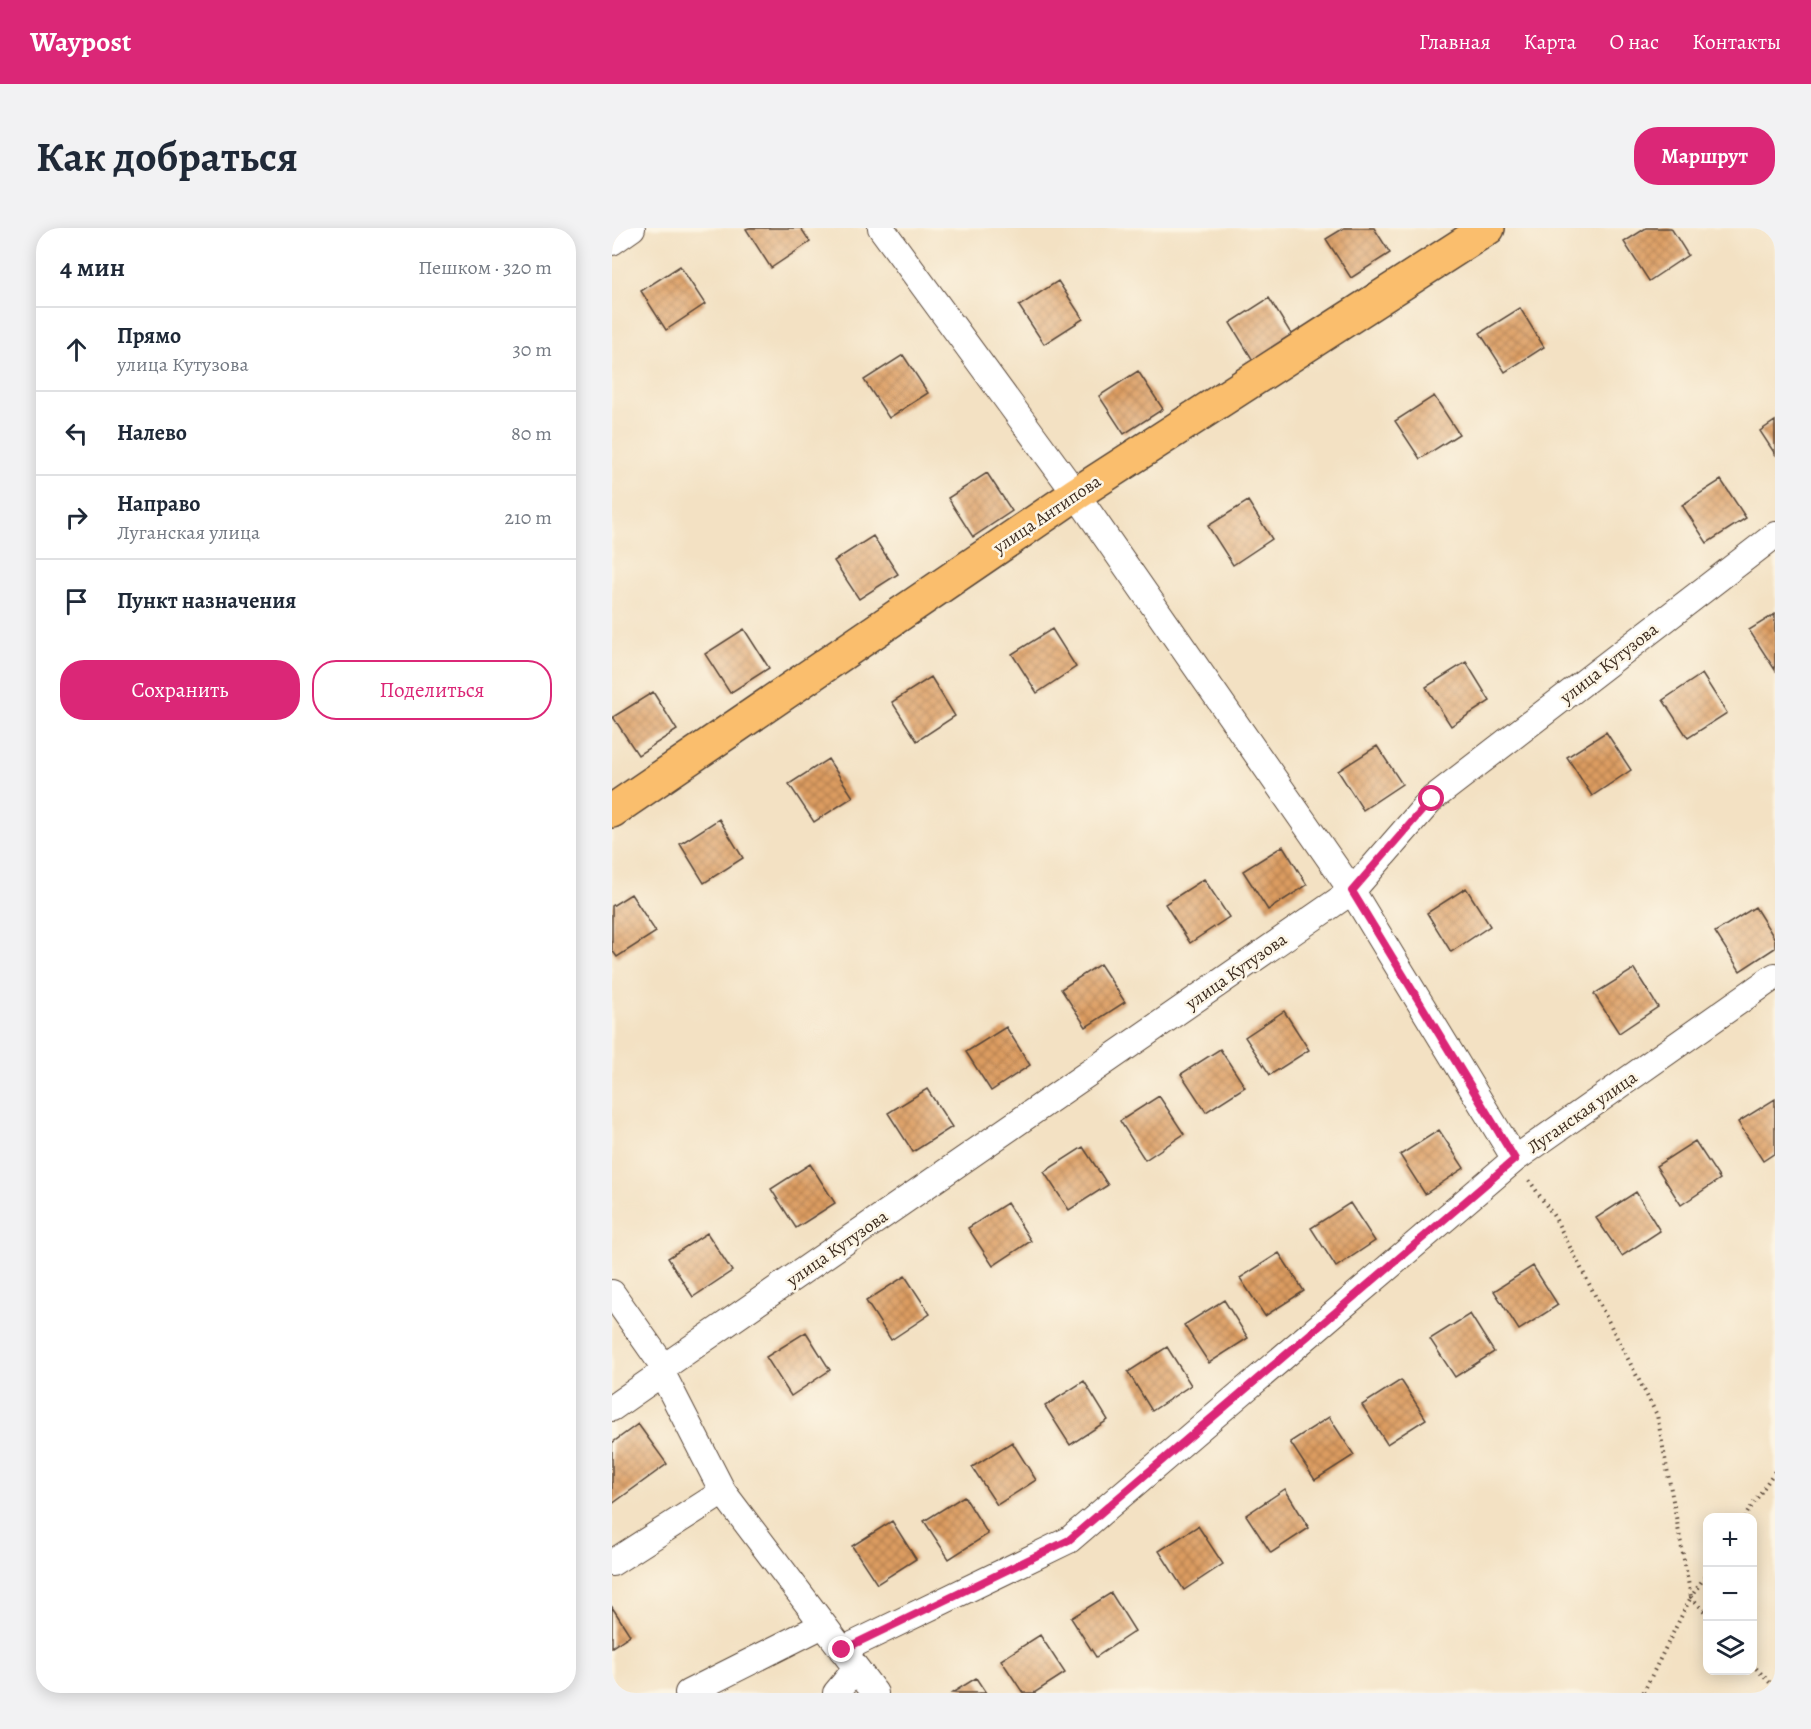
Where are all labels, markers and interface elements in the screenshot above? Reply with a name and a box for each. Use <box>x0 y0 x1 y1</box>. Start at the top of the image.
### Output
text: Waypost <box>30 23 131 61</box>
text: Главная <box>1419 28 1491 56</box>
text: Карта <box>1524 28 1576 56</box>
text: О нас <box>1609 28 1659 56</box>
text: Контакты <box>1692 28 1781 56</box>
button: Маршрут <box>1634 127 1775 185</box>
text: Как добраться <box>36 128 298 185</box>
text: 4 мин <box>60 250 125 285</box>
text: Пешком · 320 m <box>418 254 552 281</box>
text: Прямо <box>117 321 181 351</box>
icon: ahead <box>60 333 93 366</box>
text: 30 m <box>512 336 552 363</box>
text: улица Кутузова <box>117 351 249 378</box>
icon: left <box>60 417 93 450</box>
text: Налево <box>117 418 187 448</box>
text: 80 m <box>511 420 552 447</box>
street label: улица Антипова <box>988 469 1106 559</box>
text: Направо <box>117 489 200 519</box>
icon: right <box>60 501 93 534</box>
text: 210 m <box>504 504 552 531</box>
text: Луганская улица <box>117 519 260 546</box>
icon: arrive <box>60 585 93 618</box>
text: Пункт назначения <box>117 586 296 616</box>
street label: улица Кутузова <box>1554 617 1664 710</box>
button: Сохранить <box>60 660 300 720</box>
button: Поделиться <box>312 660 552 720</box>
route start <box>1418 785 1444 811</box>
street label: улица Кутузова <box>1180 927 1292 1015</box>
street label: Луганская улица <box>1522 1065 1642 1159</box>
street label: улица Кутузова <box>781 1204 893 1292</box>
map controls <box>1703 1513 1757 1675</box>
button: + <box>1703 1513 1757 1567</box>
button: − <box>1703 1567 1757 1621</box>
button: layers <box>1703 1621 1757 1675</box>
route end <box>828 1636 854 1662</box>

